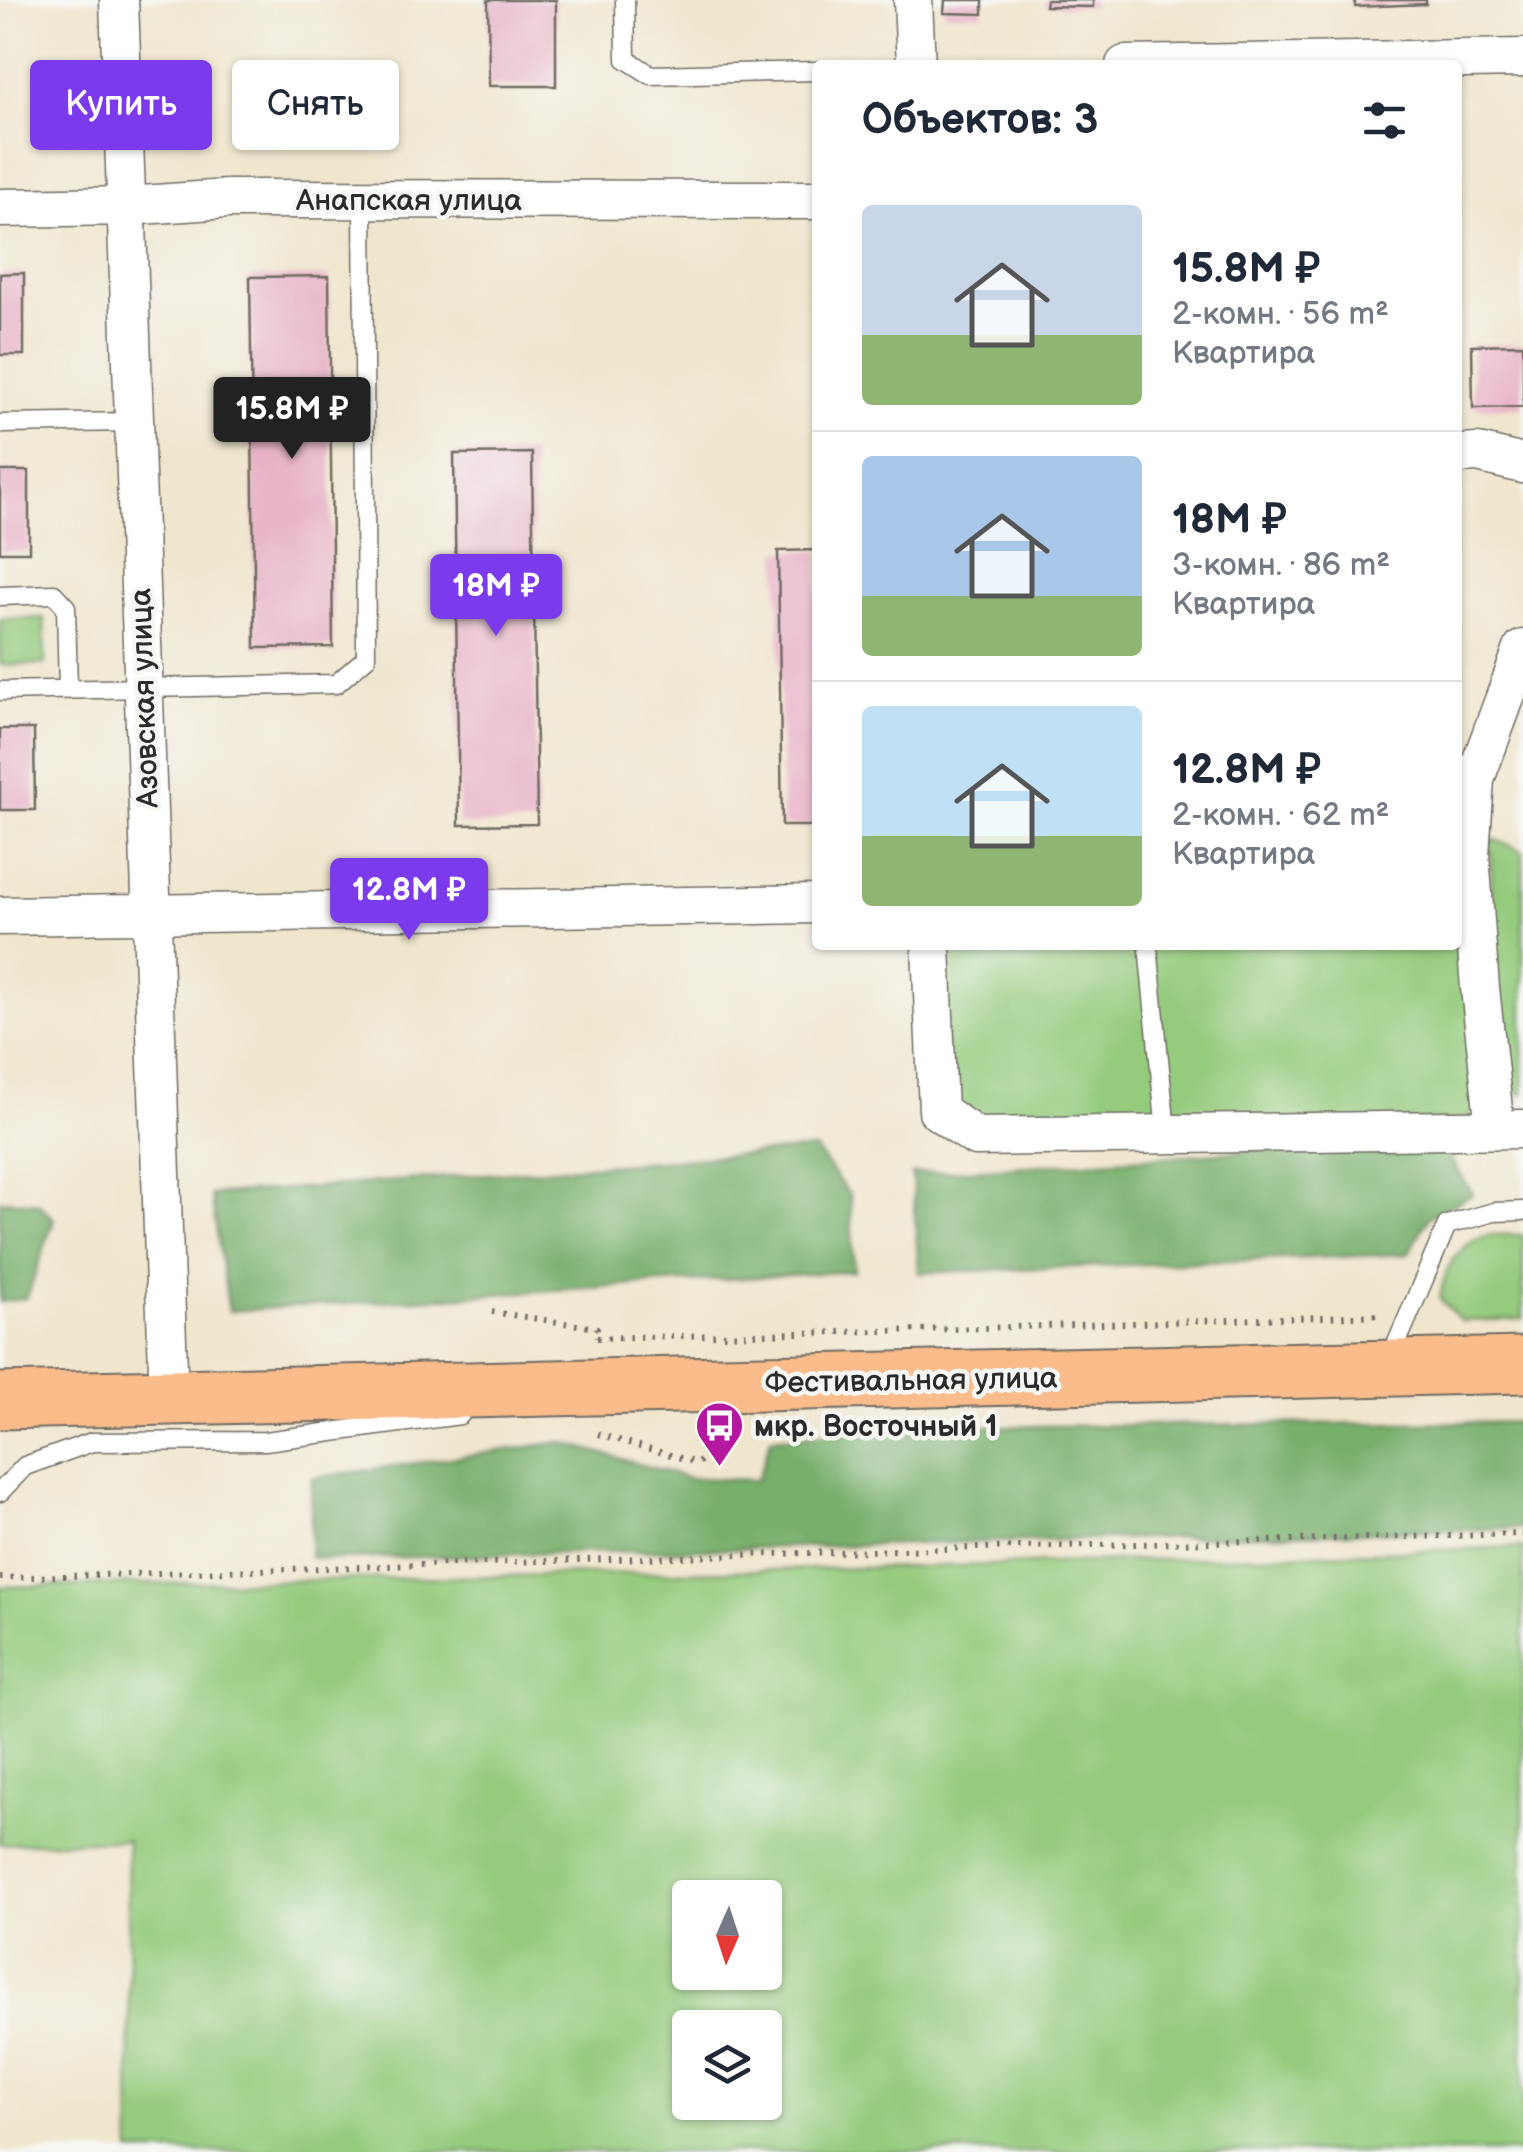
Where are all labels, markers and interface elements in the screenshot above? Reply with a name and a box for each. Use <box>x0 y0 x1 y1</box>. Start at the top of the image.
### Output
chip: Купить <box>30 60 212 150</box>
chip: Снять <box>232 60 399 150</box>
icon: filters <box>1357 93 1412 148</box>
text: Объектов: 3 <box>862 95 1098 146</box>
street label: Анапская улица <box>295 183 522 219</box>
text: 15.8M ₽ <box>1172 244 1320 295</box>
icon: home <box>942 245 1062 365</box>
text: 2-комн. · 56 m² <box>1172 295 1389 334</box>
text: Квартира <box>1172 334 1315 373</box>
pin: 15.8M ₽ <box>200 377 384 462</box>
text: 15.8M ₽ <box>235 390 349 429</box>
text: 18M ₽ <box>1172 495 1287 546</box>
icon: home <box>942 496 1062 616</box>
text: 3-комн. · 86 m² <box>1172 546 1390 585</box>
pin: 18M ₽ <box>426 554 566 639</box>
text: 18M ₽ <box>452 567 540 606</box>
text: Квартира <box>1172 585 1315 624</box>
street label: Азовская улица <box>123 587 167 809</box>
text: 12.8M ₽ <box>1172 745 1321 796</box>
icon: home <box>942 746 1062 866</box>
text: 2-комн. · 62 m² <box>1172 796 1389 835</box>
text: Квартира <box>1172 835 1315 874</box>
pin: 12.8M ₽ <box>317 858 501 943</box>
text: 12.8M ₽ <box>352 871 466 910</box>
street label: Фестивальная улица <box>764 1360 1058 1402</box>
bus stop icon: мкр. Восточный 1 <box>693 1400 745 1468</box>
place label: мкр. Восточный 1 <box>754 1409 998 1445</box>
north arrow <box>672 1880 782 1990</box>
map controls <box>672 1880 782 2120</box>
button: layers <box>672 2010 782 2120</box>

